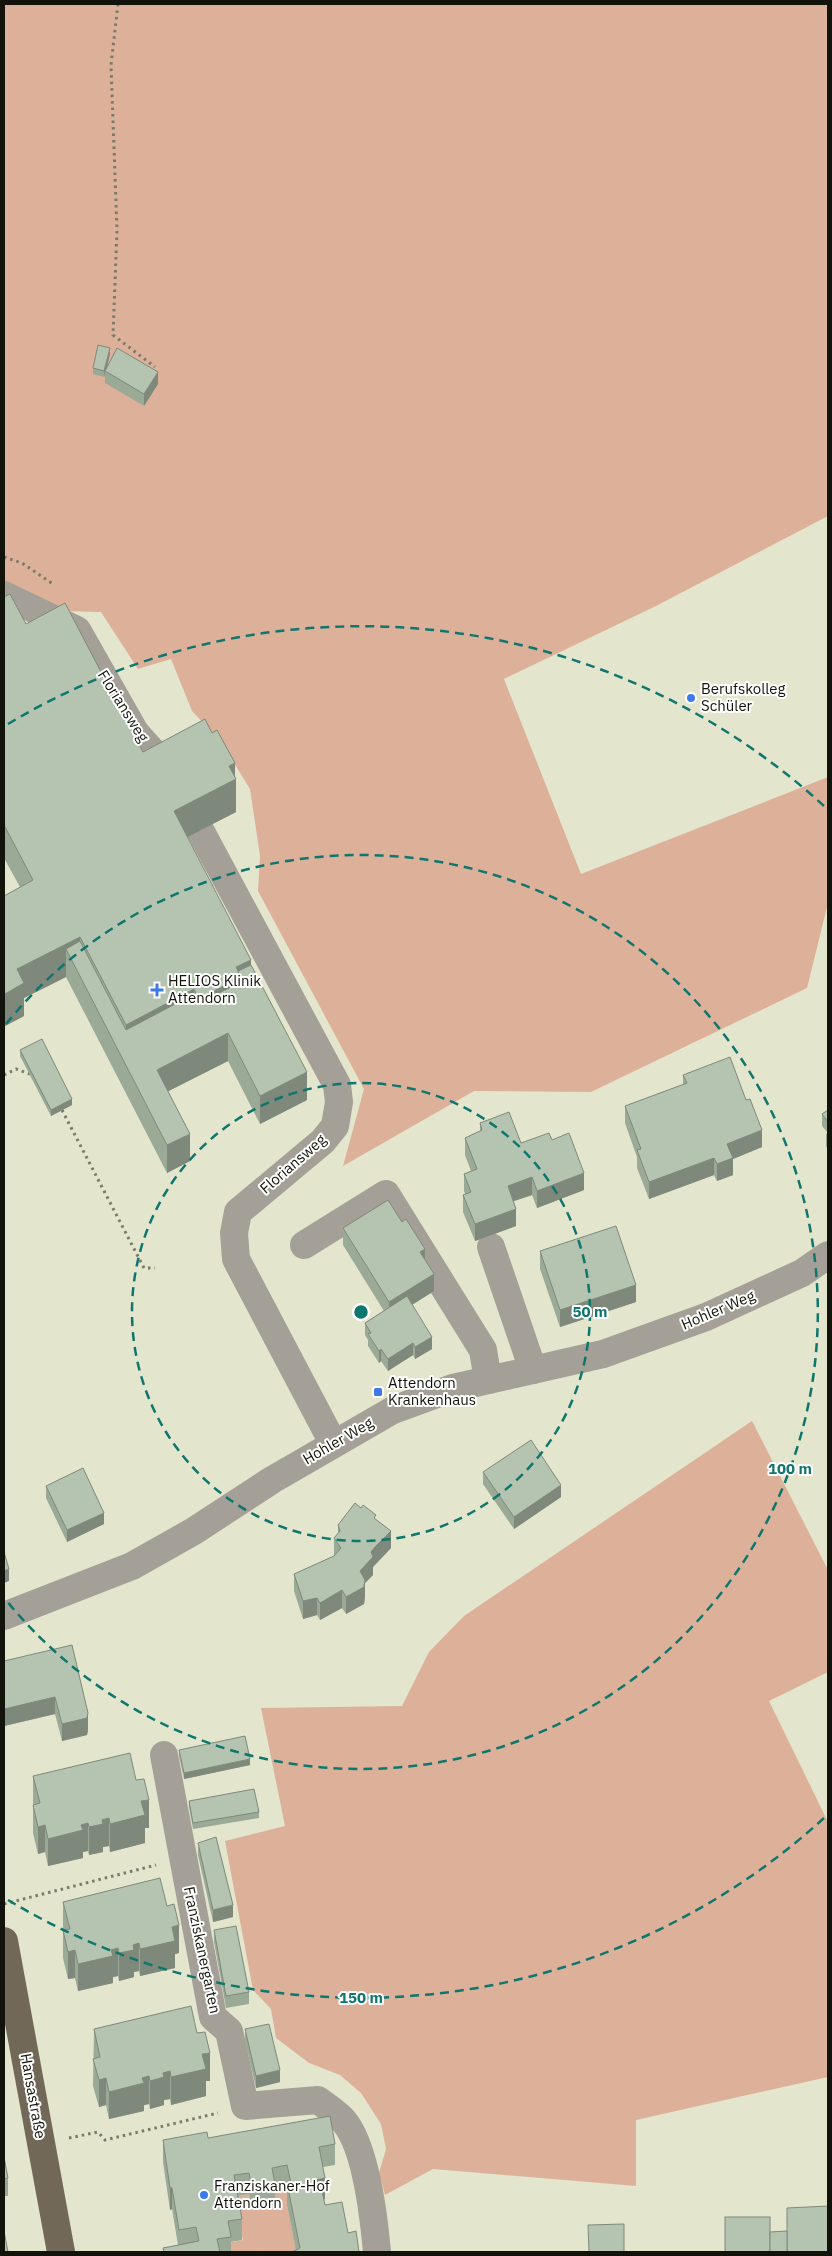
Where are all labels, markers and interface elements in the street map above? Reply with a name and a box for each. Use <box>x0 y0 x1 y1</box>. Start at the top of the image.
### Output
street label: Floriansweg <box>94 666 153 745</box>
place label: Berufskolleg Schüler <box>701 679 786 715</box>
marker: Berufskolleg Schüler <box>685 692 697 704</box>
place label: HELIOS Klinik Attendorn <box>168 971 261 1007</box>
marker: HELIOS Klinik Attendorn <box>150 983 164 997</box>
street label: Floriansweg <box>256 1130 330 1198</box>
street label: Hohler Weg <box>678 1285 758 1334</box>
text: 50 m <box>573 1302 607 1321</box>
centre of rings <box>352 1303 370 1321</box>
place label: Attendorn Krankenhaus <box>388 1373 476 1409</box>
marker: Attendorn Krankenhaus <box>372 1386 384 1398</box>
street label: Hohler Weg <box>299 1413 376 1468</box>
text: 100 m <box>768 1459 812 1478</box>
street label: Franziskanergarten <box>180 1885 225 2015</box>
text: 150 m <box>339 1988 383 2007</box>
street label: Hansastraße <box>17 2052 50 2140</box>
place label: Franziskaner-Hof Attendorn <box>214 2176 330 2212</box>
marker: Franziskaner-Hof Attendorn <box>198 2189 210 2201</box>

